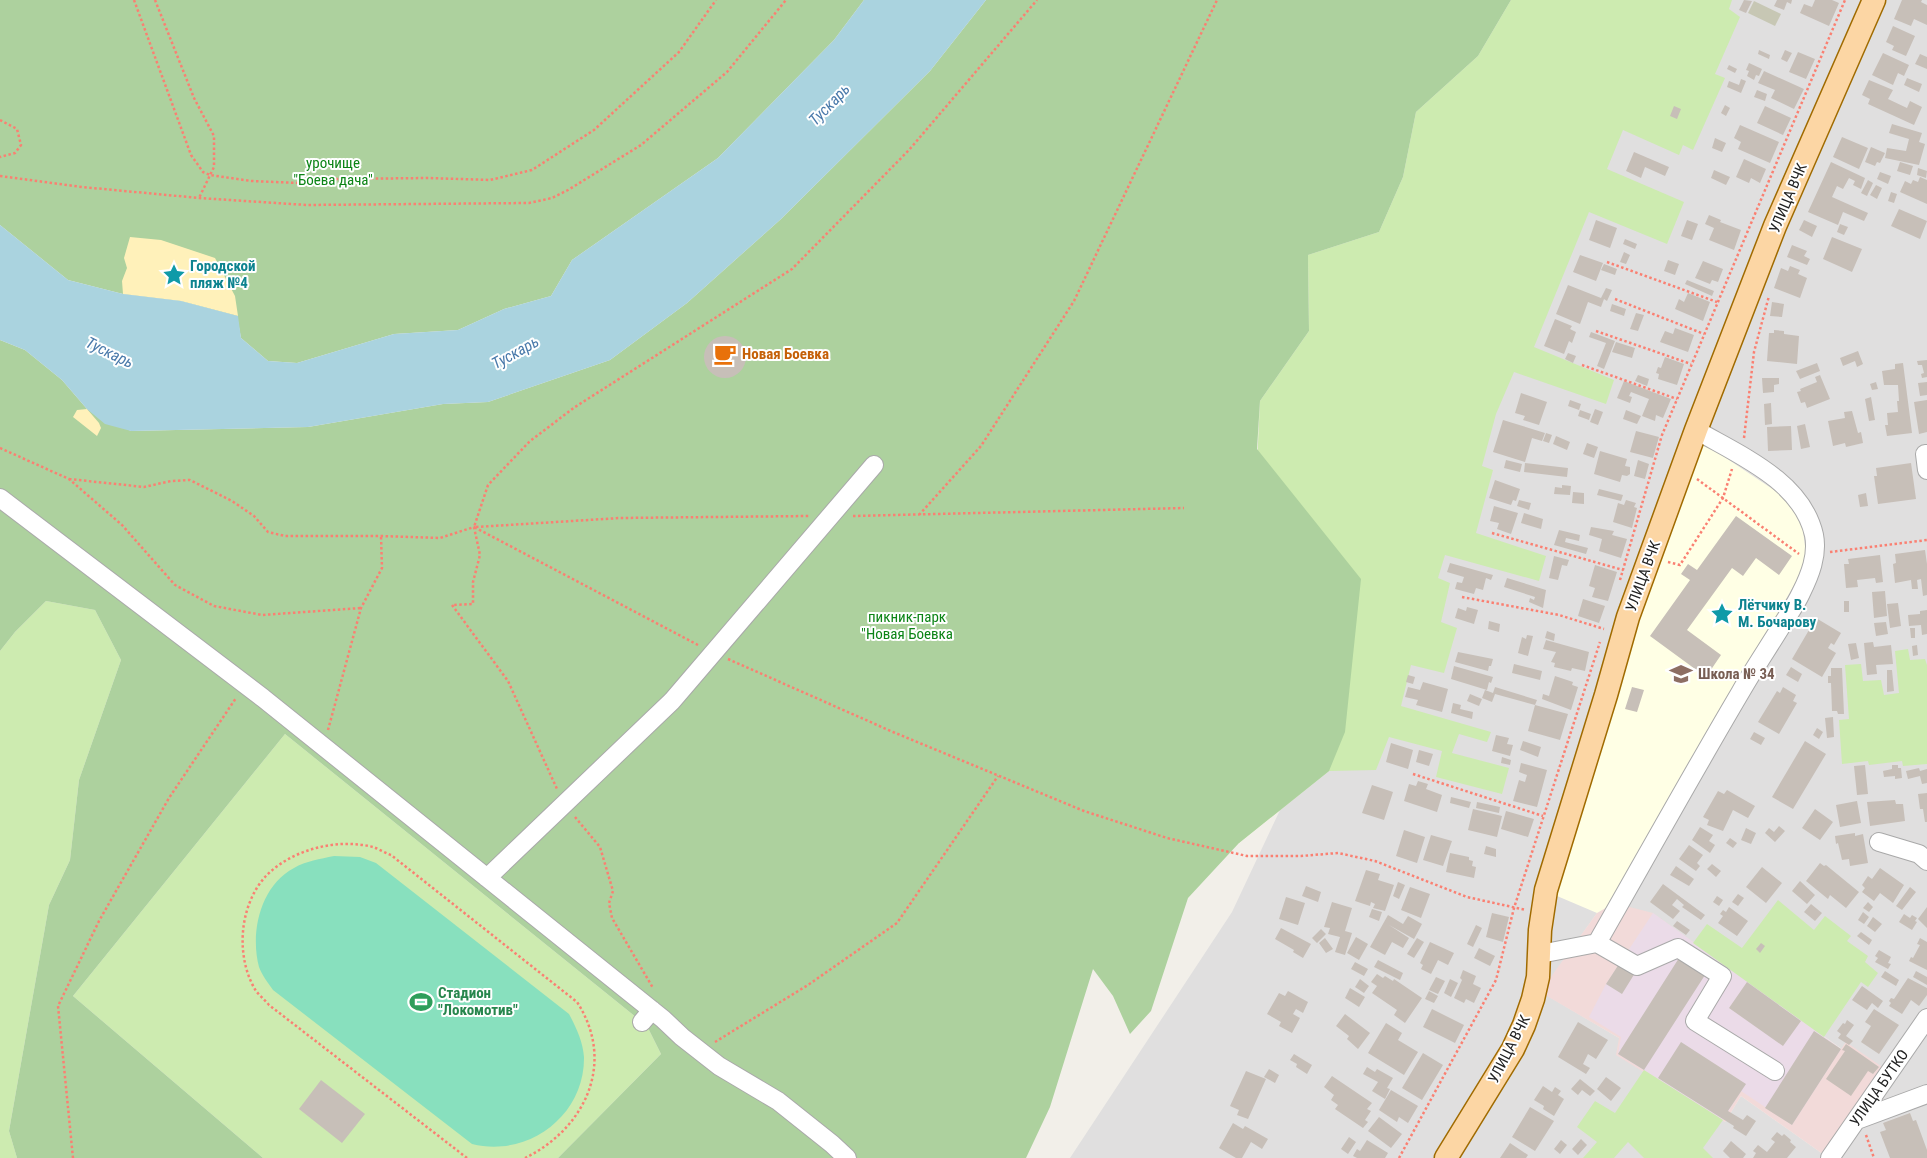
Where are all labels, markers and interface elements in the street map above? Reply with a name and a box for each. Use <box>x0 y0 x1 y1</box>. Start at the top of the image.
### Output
water label: Тускарь <box>805 79 854 129</box>
park label: урочище "Боева дача" <box>293 154 373 189</box>
street label: УЛИЦА ВЧК <box>1765 160 1811 235</box>
place label: Городской пляж №4 <box>190 257 256 292</box>
place icon: Городской пляж №4 <box>161 262 187 288</box>
water label: Тускарь <box>488 332 542 373</box>
water label: Тускарь <box>83 333 137 372</box>
cafe icon: Новая Боевка <box>712 341 738 367</box>
place label: Новая Боевка <box>742 345 829 363</box>
street label: УЛИЦА ВЧК <box>1622 538 1664 614</box>
place label: Лётчику В. М. Бочарову <box>1738 596 1817 631</box>
place icon: Лётчику В. М. Бочарову <box>1709 601 1735 627</box>
park label: пикник-парк "Новая Боевка <box>861 608 953 643</box>
school or university icon: Школа № 34 <box>1668 661 1694 687</box>
place label: Школа № 34 <box>1698 665 1775 683</box>
place label: Стадион "Локомотив" <box>438 984 518 1019</box>
sports icon: Стадион "Локомотив" <box>408 989 434 1015</box>
street label: УЛИЦА ВЧК <box>1484 1012 1534 1086</box>
street label: УЛИЦА БУТКО <box>1846 1046 1912 1130</box>

